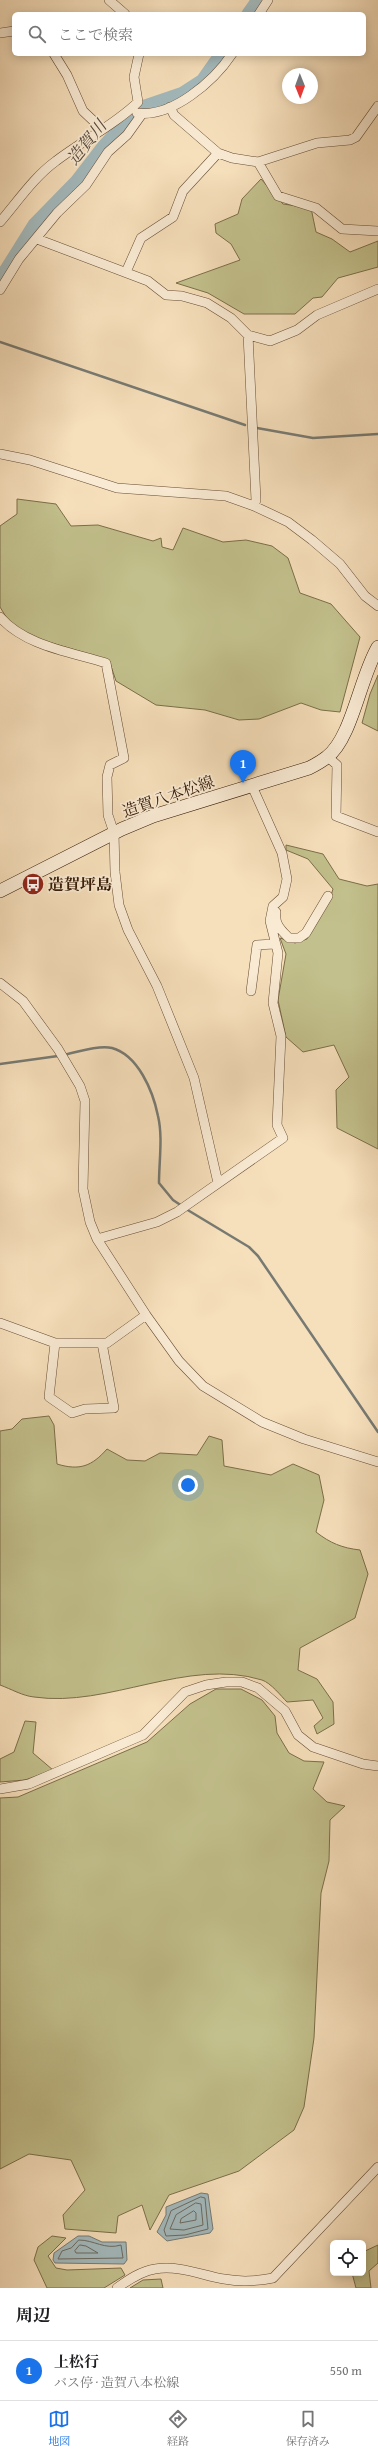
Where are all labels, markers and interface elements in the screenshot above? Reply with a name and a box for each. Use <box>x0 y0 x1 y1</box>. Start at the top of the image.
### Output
search box <box>12 12 366 56</box>
icon: search <box>26 23 48 45</box>
text: ここで検索 <box>58 24 133 45</box>
north arrow <box>282 68 318 104</box>
water label: 造賀川 <box>60 113 113 170</box>
pin: 1 <box>230 750 256 783</box>
street label: 造賀八本松線 <box>119 769 217 823</box>
bus stop icon: 造賀坪島 <box>20 871 46 897</box>
place label: 造賀坪島 <box>48 872 112 896</box>
your location <box>178 1475 198 1495</box>
map controls <box>330 2240 366 2276</box>
button: locate <box>330 2240 366 2276</box>
text: 周辺 <box>16 2302 50 2327</box>
text: 上松行 <box>54 2351 99 2372</box>
text: 1 <box>26 2361 32 2380</box>
text: 550 m <box>330 2361 362 2380</box>
text: バス停 · 造賀八本松線 <box>54 2373 179 2392</box>
tab: 地図 <box>48 2408 70 2449</box>
tab: 経路 <box>167 2408 189 2449</box>
tab: 保存済み <box>286 2408 330 2449</box>

